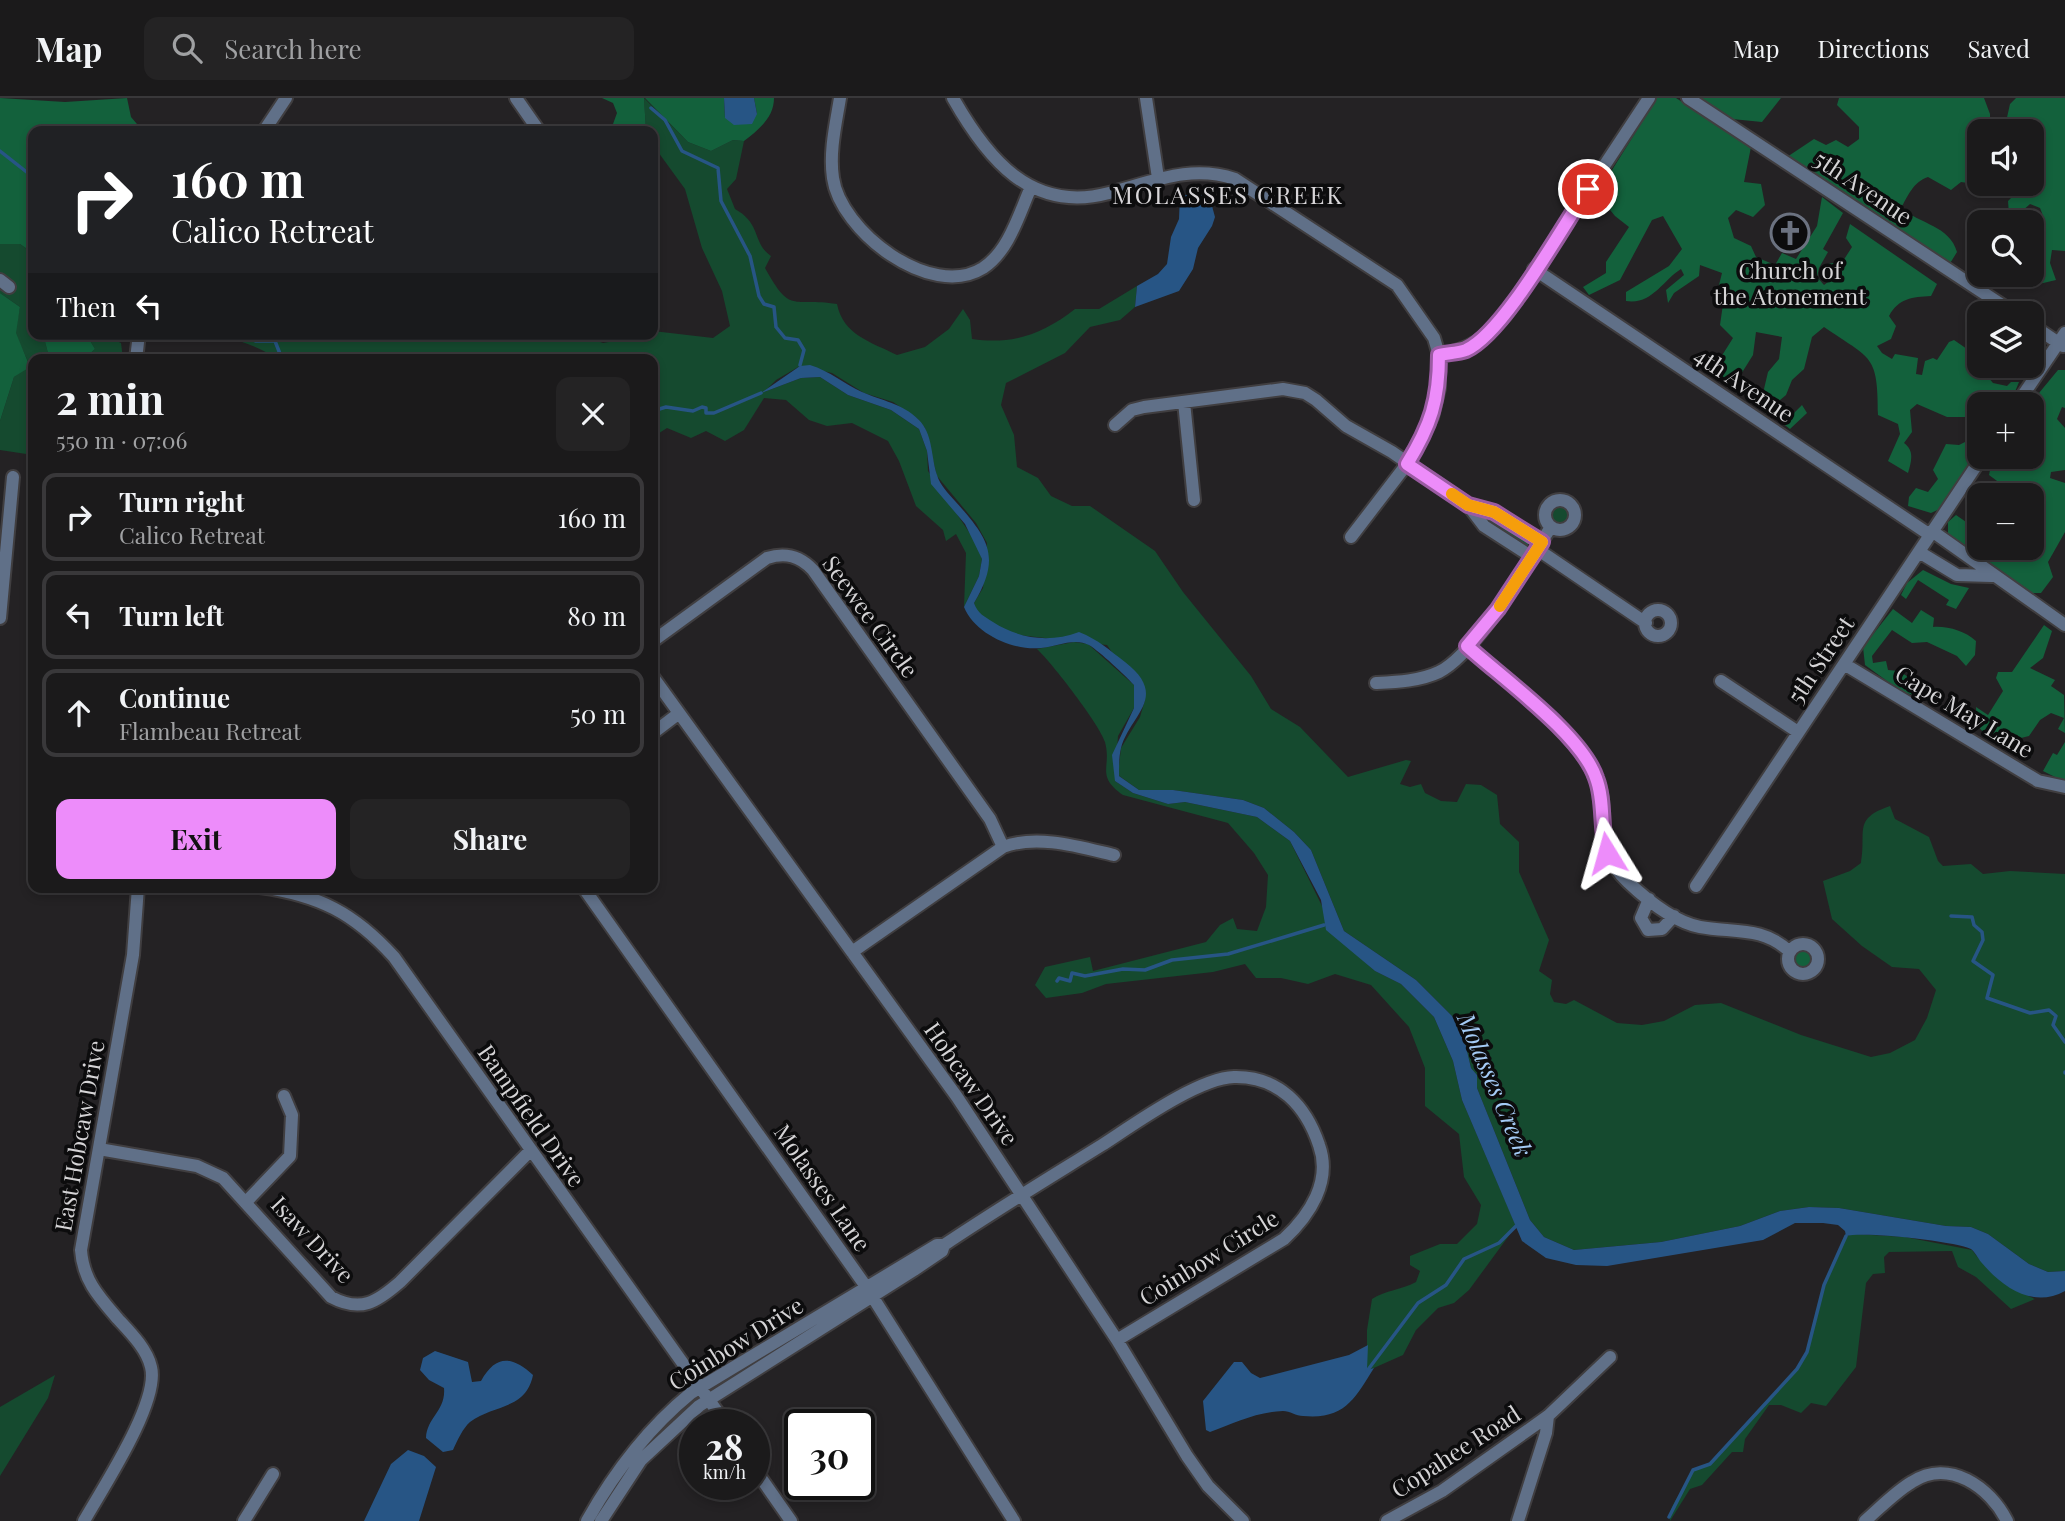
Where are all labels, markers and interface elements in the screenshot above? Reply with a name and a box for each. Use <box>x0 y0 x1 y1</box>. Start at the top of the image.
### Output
search box <box>144 17 634 80</box>
text: Map <box>35 26 102 70</box>
icon: search <box>168 29 206 67</box>
text: Search here <box>224 31 362 66</box>
text: Map <box>1733 32 1779 64</box>
text: Directions <box>1817 32 1930 64</box>
text: Saved <box>1968 32 2030 64</box>
map controls <box>1967 119 2044 560</box>
button: sound <box>1967 119 2044 196</box>
street label: 5th Avenue <box>1809 143 1919 231</box>
text: 160 m <box>171 145 305 210</box>
icon: right <box>56 154 147 245</box>
pin <box>1558 159 1618 219</box>
icon: arrive <box>1569 170 1607 208</box>
district label: MOLASSES CREEK <box>1112 178 1344 210</box>
text: Calico Retreat <box>171 208 374 251</box>
button: search <box>1967 210 2044 287</box>
church icon: Church of the Atonement <box>1769 212 1811 254</box>
place label: Church of the Atonement <box>1714 254 1867 311</box>
icon: left <box>130 287 168 325</box>
text: Then <box>56 289 116 324</box>
button: layers <box>1967 301 2044 378</box>
street label: 4th Avenue <box>1689 339 1801 428</box>
text: 2 min <box>56 370 164 426</box>
button: close <box>556 377 630 451</box>
button: + <box>1967 392 2044 469</box>
text: 550 m · 07:06 <box>56 424 188 455</box>
button: − <box>1967 483 2044 560</box>
text: Turn right <box>119 484 245 519</box>
icon: right <box>60 498 98 536</box>
text: 160 m <box>558 500 626 535</box>
text: Calico Retreat <box>119 519 265 550</box>
street label: Seewee Circle <box>816 549 926 683</box>
icon: left <box>60 596 98 634</box>
text: Turn left <box>119 598 224 633</box>
text: 80 m <box>567 598 626 633</box>
street label: 5th Street <box>1779 609 1861 709</box>
street label: Cape May Lane <box>1890 657 2040 764</box>
text: Continue <box>119 680 230 715</box>
icon: ahead <box>60 694 98 732</box>
text: 50 m <box>570 696 626 731</box>
text: Flambeau Retreat <box>119 715 301 746</box>
button: Exit <box>56 799 336 879</box>
button: Share <box>350 799 630 879</box>
position arrow <box>1570 816 1644 890</box>
water label: Molasses Creek <box>1451 1006 1541 1161</box>
street label: Hobcaw Drive <box>918 1015 1026 1151</box>
street label: East Hobcaw Drive <box>46 1038 111 1234</box>
street label: Bampfield Drive <box>472 1038 593 1193</box>
street label: Molasses Lane <box>768 1117 879 1257</box>
street label: Isaw Drive <box>265 1189 361 1289</box>
street label: Coinbow Circle <box>1133 1202 1284 1312</box>
street label: Coinbow Drive <box>662 1289 808 1397</box>
street label: Copahee Road <box>1385 1397 1526 1504</box>
speed limit sign: 30 <box>784 1409 875 1500</box>
text: 28 <box>706 1422 743 1469</box>
text: km/h <box>703 1460 746 1484</box>

